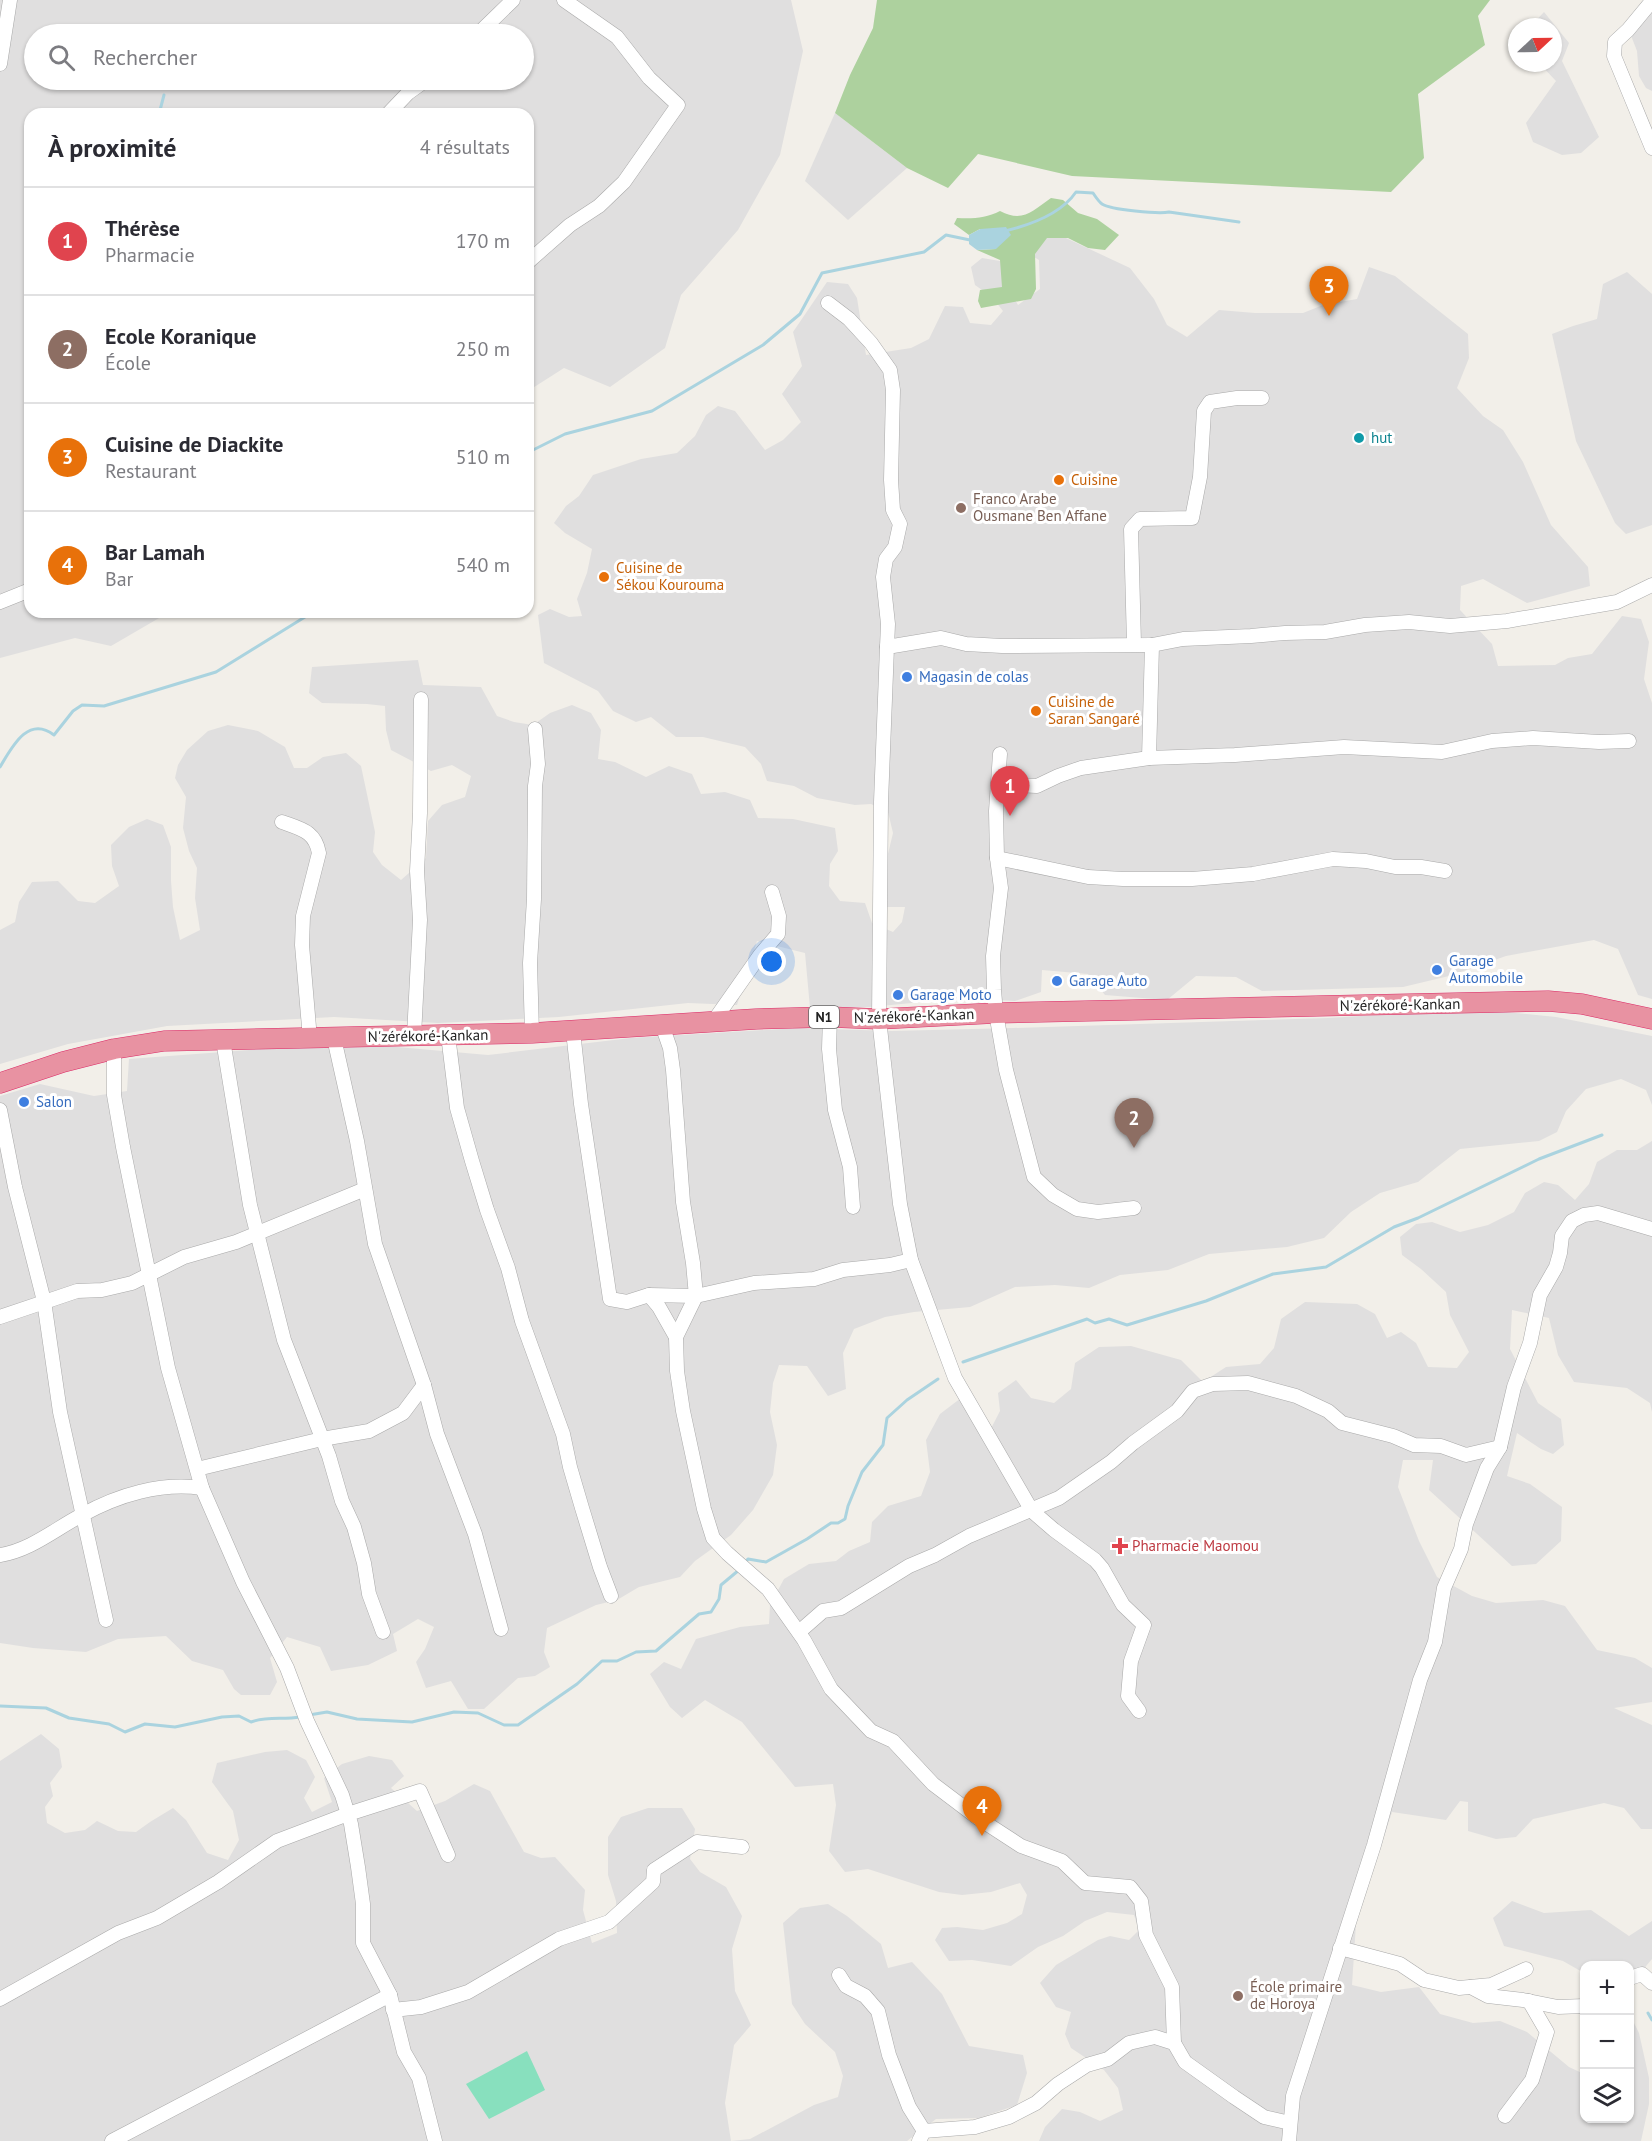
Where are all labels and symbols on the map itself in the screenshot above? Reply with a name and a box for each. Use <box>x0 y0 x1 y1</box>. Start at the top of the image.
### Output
north arrow <box>1508 18 1562 72</box>
pin: 3 <box>1310 266 1348 316</box>
place label: hut <box>1371 428 1392 447</box>
marker: hut <box>1352 431 1366 445</box>
place label: Cuisine <box>1071 470 1118 489</box>
marker: Cuisine <box>1052 473 1066 487</box>
place label: Franco Arabe Ousmane Ben Affane <box>973 489 1107 525</box>
marker: Franco Arabe Ousmane Ben Affane <box>954 501 968 515</box>
place label: Cuisine de Sékou Kourouma <box>616 558 724 594</box>
marker: Cuisine de Sékou Kourouma <box>597 570 611 584</box>
place label: Magasin de colas <box>919 667 1029 686</box>
marker: Magasin de colas <box>900 670 914 684</box>
place label: Cuisine de Saran Sangaré <box>1048 692 1140 728</box>
marker: Cuisine de Saran Sangaré <box>1029 704 1043 718</box>
pin: 1 <box>990 766 1030 816</box>
your location <box>757 947 786 976</box>
place label: Garage Automobile <box>1449 951 1523 987</box>
marker: Garage Automobile <box>1430 963 1444 977</box>
place label: Garage Auto <box>1069 971 1147 990</box>
marker: Garage Auto <box>1050 974 1064 988</box>
place label: Garage Moto <box>910 985 992 1004</box>
marker: Garage Moto <box>891 988 905 1002</box>
street label: N'zérékoré-Kankan <box>1340 994 1460 1015</box>
street label: N'zérékoré-Kankan <box>853 1004 975 1027</box>
road number: N1 <box>809 1006 839 1028</box>
street label: N'zérékoré-Kankan <box>368 1025 488 1046</box>
place label: Salon <box>36 1092 72 1111</box>
marker: Salon <box>17 1095 31 1109</box>
pin: 2 <box>1114 1098 1154 1148</box>
place label: Pharmacie Maomou <box>1132 1536 1259 1555</box>
marker: Pharmacie Maomou <box>1113 1539 1127 1553</box>
pin: 4 <box>962 1786 1002 1836</box>
place label: École primaire de Horoya <box>1250 1977 1342 2013</box>
marker: École primaire de Horoya <box>1231 1989 1245 2003</box>

